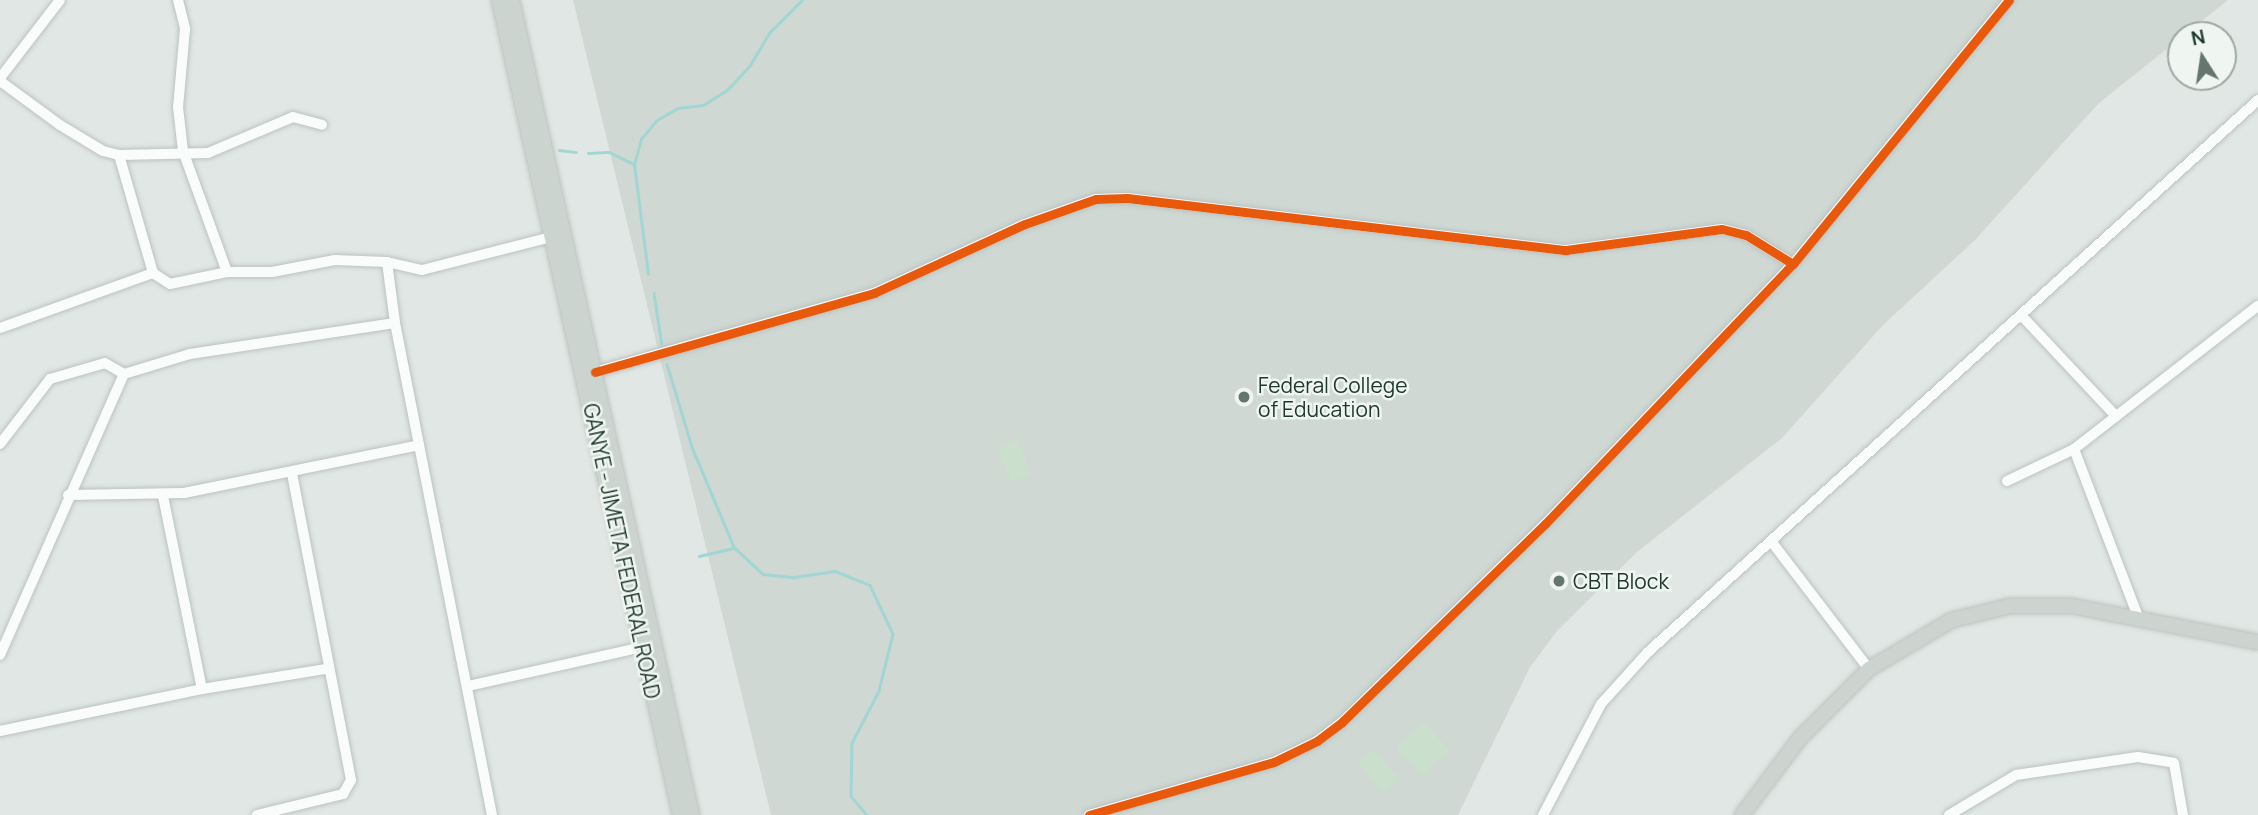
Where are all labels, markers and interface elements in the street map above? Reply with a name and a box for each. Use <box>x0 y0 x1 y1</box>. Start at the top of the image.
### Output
north arrow <box>2167 21 2237 91</box>
text: N <box>2189 23 2207 52</box>
place label: Federal College of Education <box>1258 372 1407 422</box>
marker: Federal College of Education <box>1236 389 1252 405</box>
street label: GANYE - JIMETA FEDERAL ROAD <box>578 401 666 701</box>
place label: CBT Block <box>1573 568 1669 594</box>
marker: CBT Block <box>1551 573 1567 589</box>

